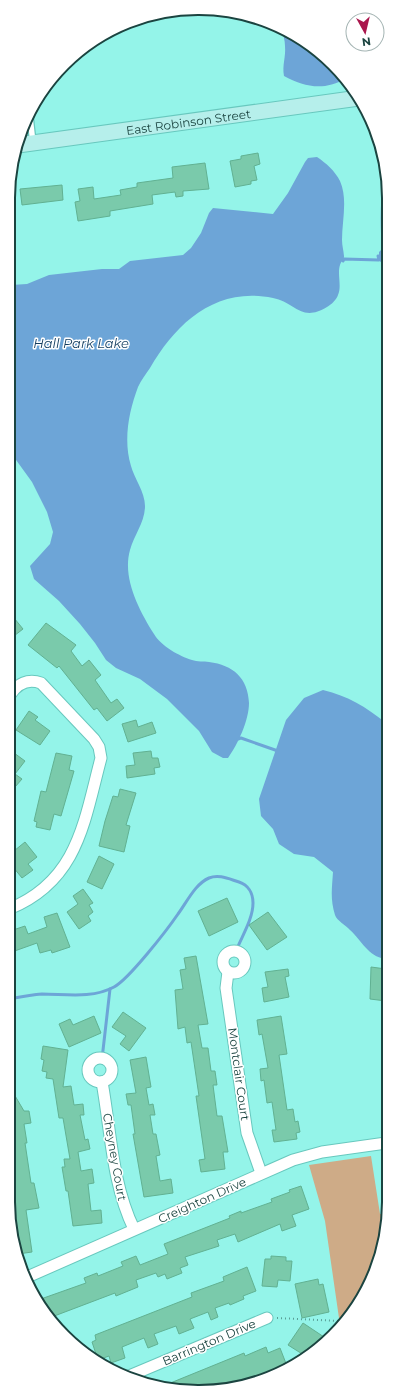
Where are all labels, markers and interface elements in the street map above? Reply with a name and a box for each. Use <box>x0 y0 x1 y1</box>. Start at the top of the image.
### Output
north arrow <box>345 12 385 52</box>
text: N <box>361 34 372 49</box>
street label: East Robinson Street <box>125 105 252 138</box>
water label: Hall Park Lake <box>33 335 129 351</box>
street label: Montclair Court <box>225 1027 253 1122</box>
street label: Cheyney Court <box>100 1112 130 1202</box>
street label: Creighton Drive <box>156 1174 248 1226</box>
street label: Barrington Drive <box>160 1316 258 1368</box>

